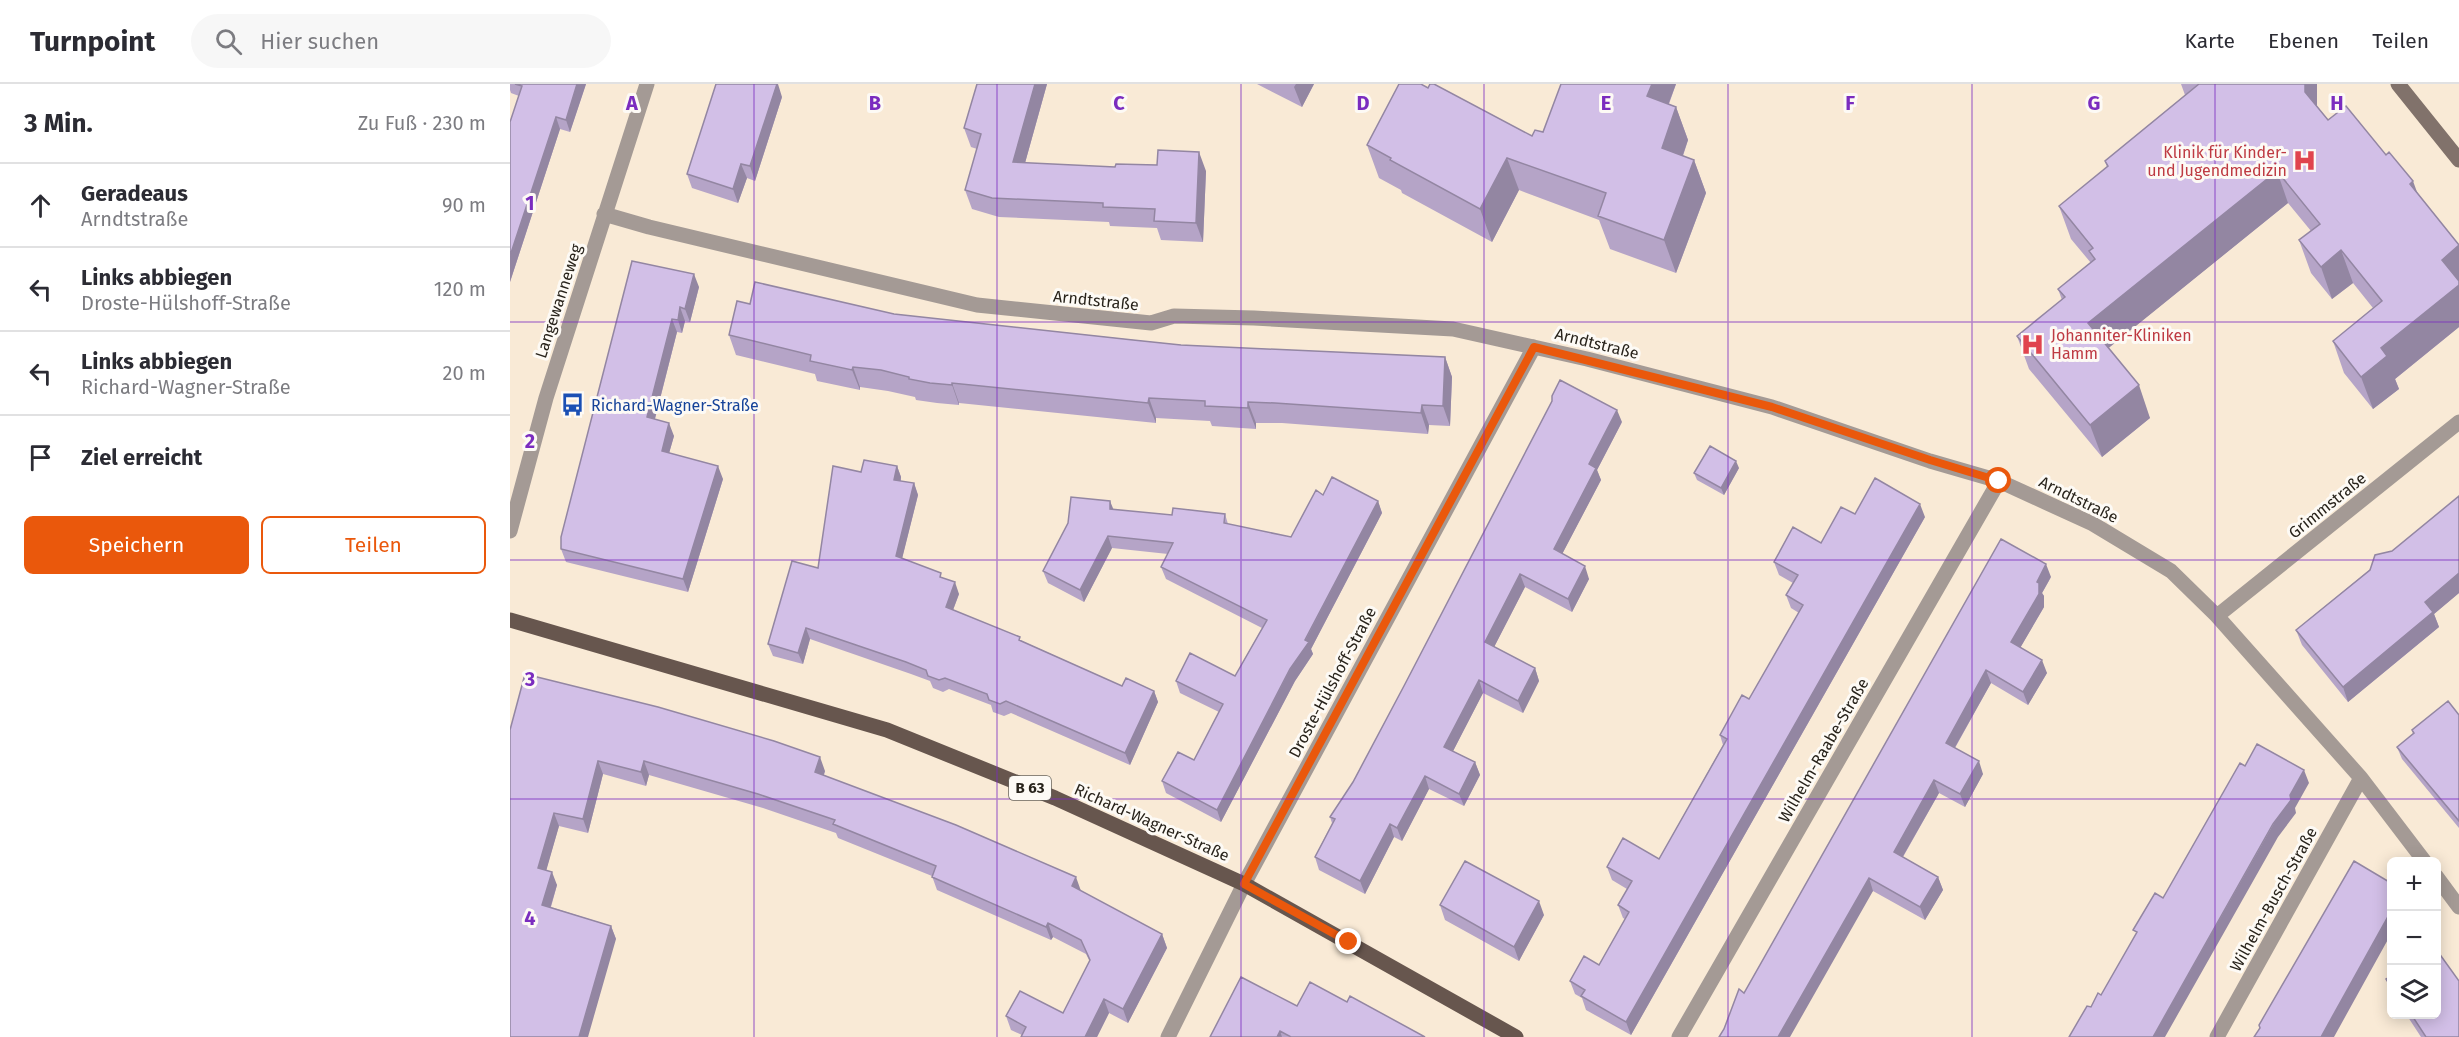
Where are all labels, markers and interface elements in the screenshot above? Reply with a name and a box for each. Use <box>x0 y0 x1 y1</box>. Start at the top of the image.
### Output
search box <box>191 14 611 68</box>
text: Turnpoint <box>30 25 155 58</box>
icon: search <box>212 25 245 58</box>
text: Hier suchen <box>260 28 379 55</box>
text: Karte <box>2184 28 2235 54</box>
text: Ebenen <box>2268 28 2339 54</box>
text: Teilen <box>2372 28 2429 54</box>
text: A <box>625 91 639 115</box>
text: B <box>869 91 881 115</box>
text: C <box>1113 91 1125 115</box>
text: D <box>1356 91 1370 115</box>
text: E <box>1601 91 1611 115</box>
text: F <box>1845 91 1855 115</box>
text: G <box>2088 91 2100 115</box>
text: H <box>2330 91 2344 115</box>
text: 3 Min. <box>24 108 93 139</box>
text: Zu Fuß · 230 m <box>358 111 486 135</box>
place label: Klinik für Kinder- und Jugendmedizin <box>2147 143 2287 180</box>
hospital icon: Klinik für Kinder- und Jugendmedizin <box>2292 148 2318 174</box>
text: Geradeaus <box>81 180 188 207</box>
icon: ahead <box>24 189 57 222</box>
text: 1 <box>525 191 535 215</box>
text: 90 m <box>442 193 486 217</box>
text: Arndtstraße <box>81 207 188 231</box>
street label: Langewanneweg <box>531 241 586 361</box>
text: Links abbiegen <box>81 264 232 291</box>
icon: left <box>24 273 57 306</box>
text: 120 m <box>434 277 486 301</box>
street label: Arndtstraße <box>1052 287 1140 314</box>
text: Droste-Hülshoff-Straße <box>81 291 291 315</box>
street label: Arndtstraße <box>1553 324 1641 363</box>
place label: Johanniter-Kliniken Hamm <box>2051 326 2192 363</box>
hospital icon: Johanniter-Kliniken Hamm <box>2020 331 2046 357</box>
text: Links abbiegen <box>81 348 232 375</box>
icon: left <box>24 357 57 390</box>
text: 20 m <box>443 361 486 385</box>
text: Richard-Wagner-Straße <box>81 375 291 399</box>
bus stop icon: Richard-Wagner-Straße <box>560 392 586 418</box>
place label: Richard-Wagner-Straße <box>591 396 759 415</box>
text: 2 <box>525 429 535 453</box>
icon: arrive <box>24 441 57 474</box>
text: Ziel erreicht <box>81 444 202 471</box>
route start <box>1985 467 2011 493</box>
street label: Grimmstraße <box>2285 468 2370 542</box>
street label: Arndtstraße <box>2036 472 2122 527</box>
button: Speichern <box>24 516 249 574</box>
button: Teilen <box>261 516 486 574</box>
street label: Droste-Hülshoff-Straße <box>1285 604 1380 761</box>
text: 3 <box>524 667 535 691</box>
street label: Wilhelm-Raabe-Straße <box>1774 675 1872 826</box>
road number: B 63 <box>1009 776 1051 800</box>
street label: Richard-Wagner-Straße <box>1071 780 1232 865</box>
street label: Wilhelm-Busch-Straße <box>2226 824 2321 975</box>
map controls <box>2387 857 2441 1019</box>
button: + <box>2387 857 2441 911</box>
text: 4 <box>524 906 536 930</box>
button: − <box>2387 911 2441 965</box>
route end <box>1335 928 1361 954</box>
button: layers <box>2387 965 2441 1019</box>

